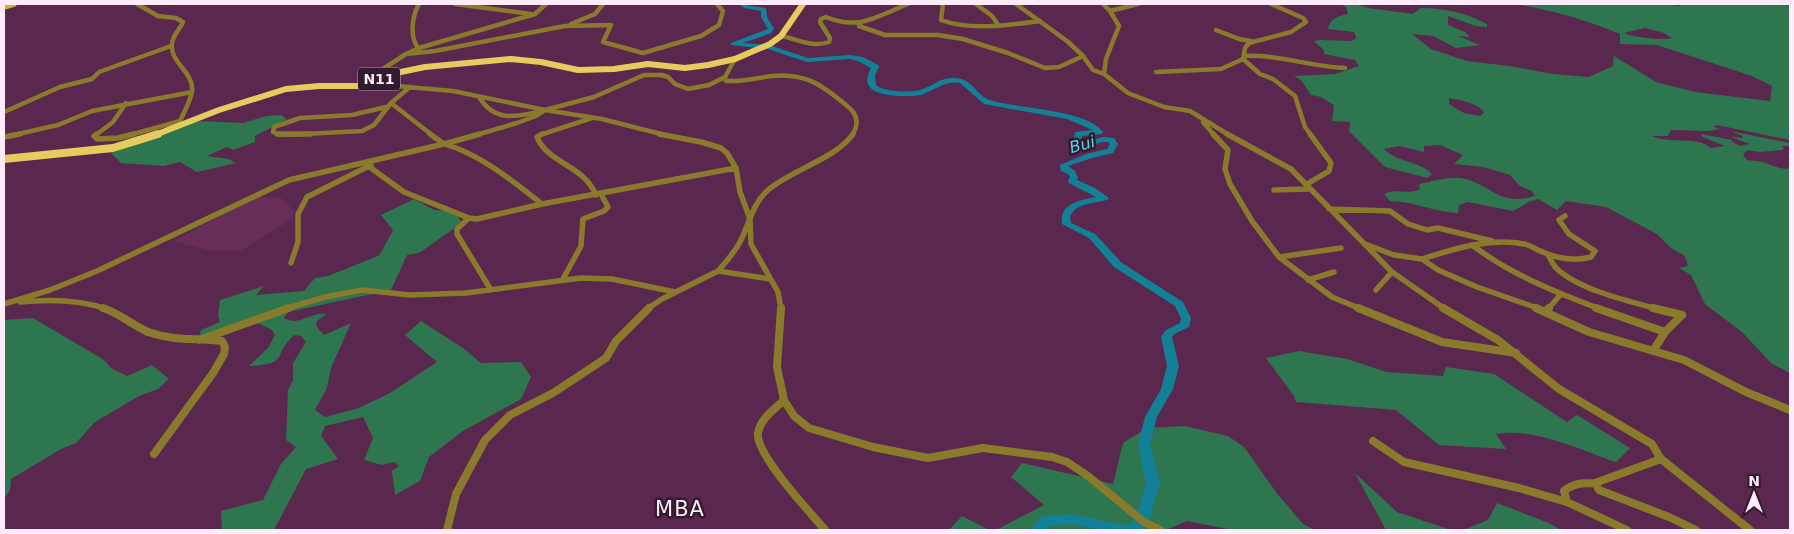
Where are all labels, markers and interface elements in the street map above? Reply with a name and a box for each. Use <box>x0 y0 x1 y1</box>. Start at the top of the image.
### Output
road number: N11 <box>358 68 400 90</box>
water label: Bui <box>1067 132 1098 157</box>
north arrow <box>1729 469 1779 519</box>
text: N <box>1748 473 1760 489</box>
district label: MBA <box>655 497 705 521</box>

